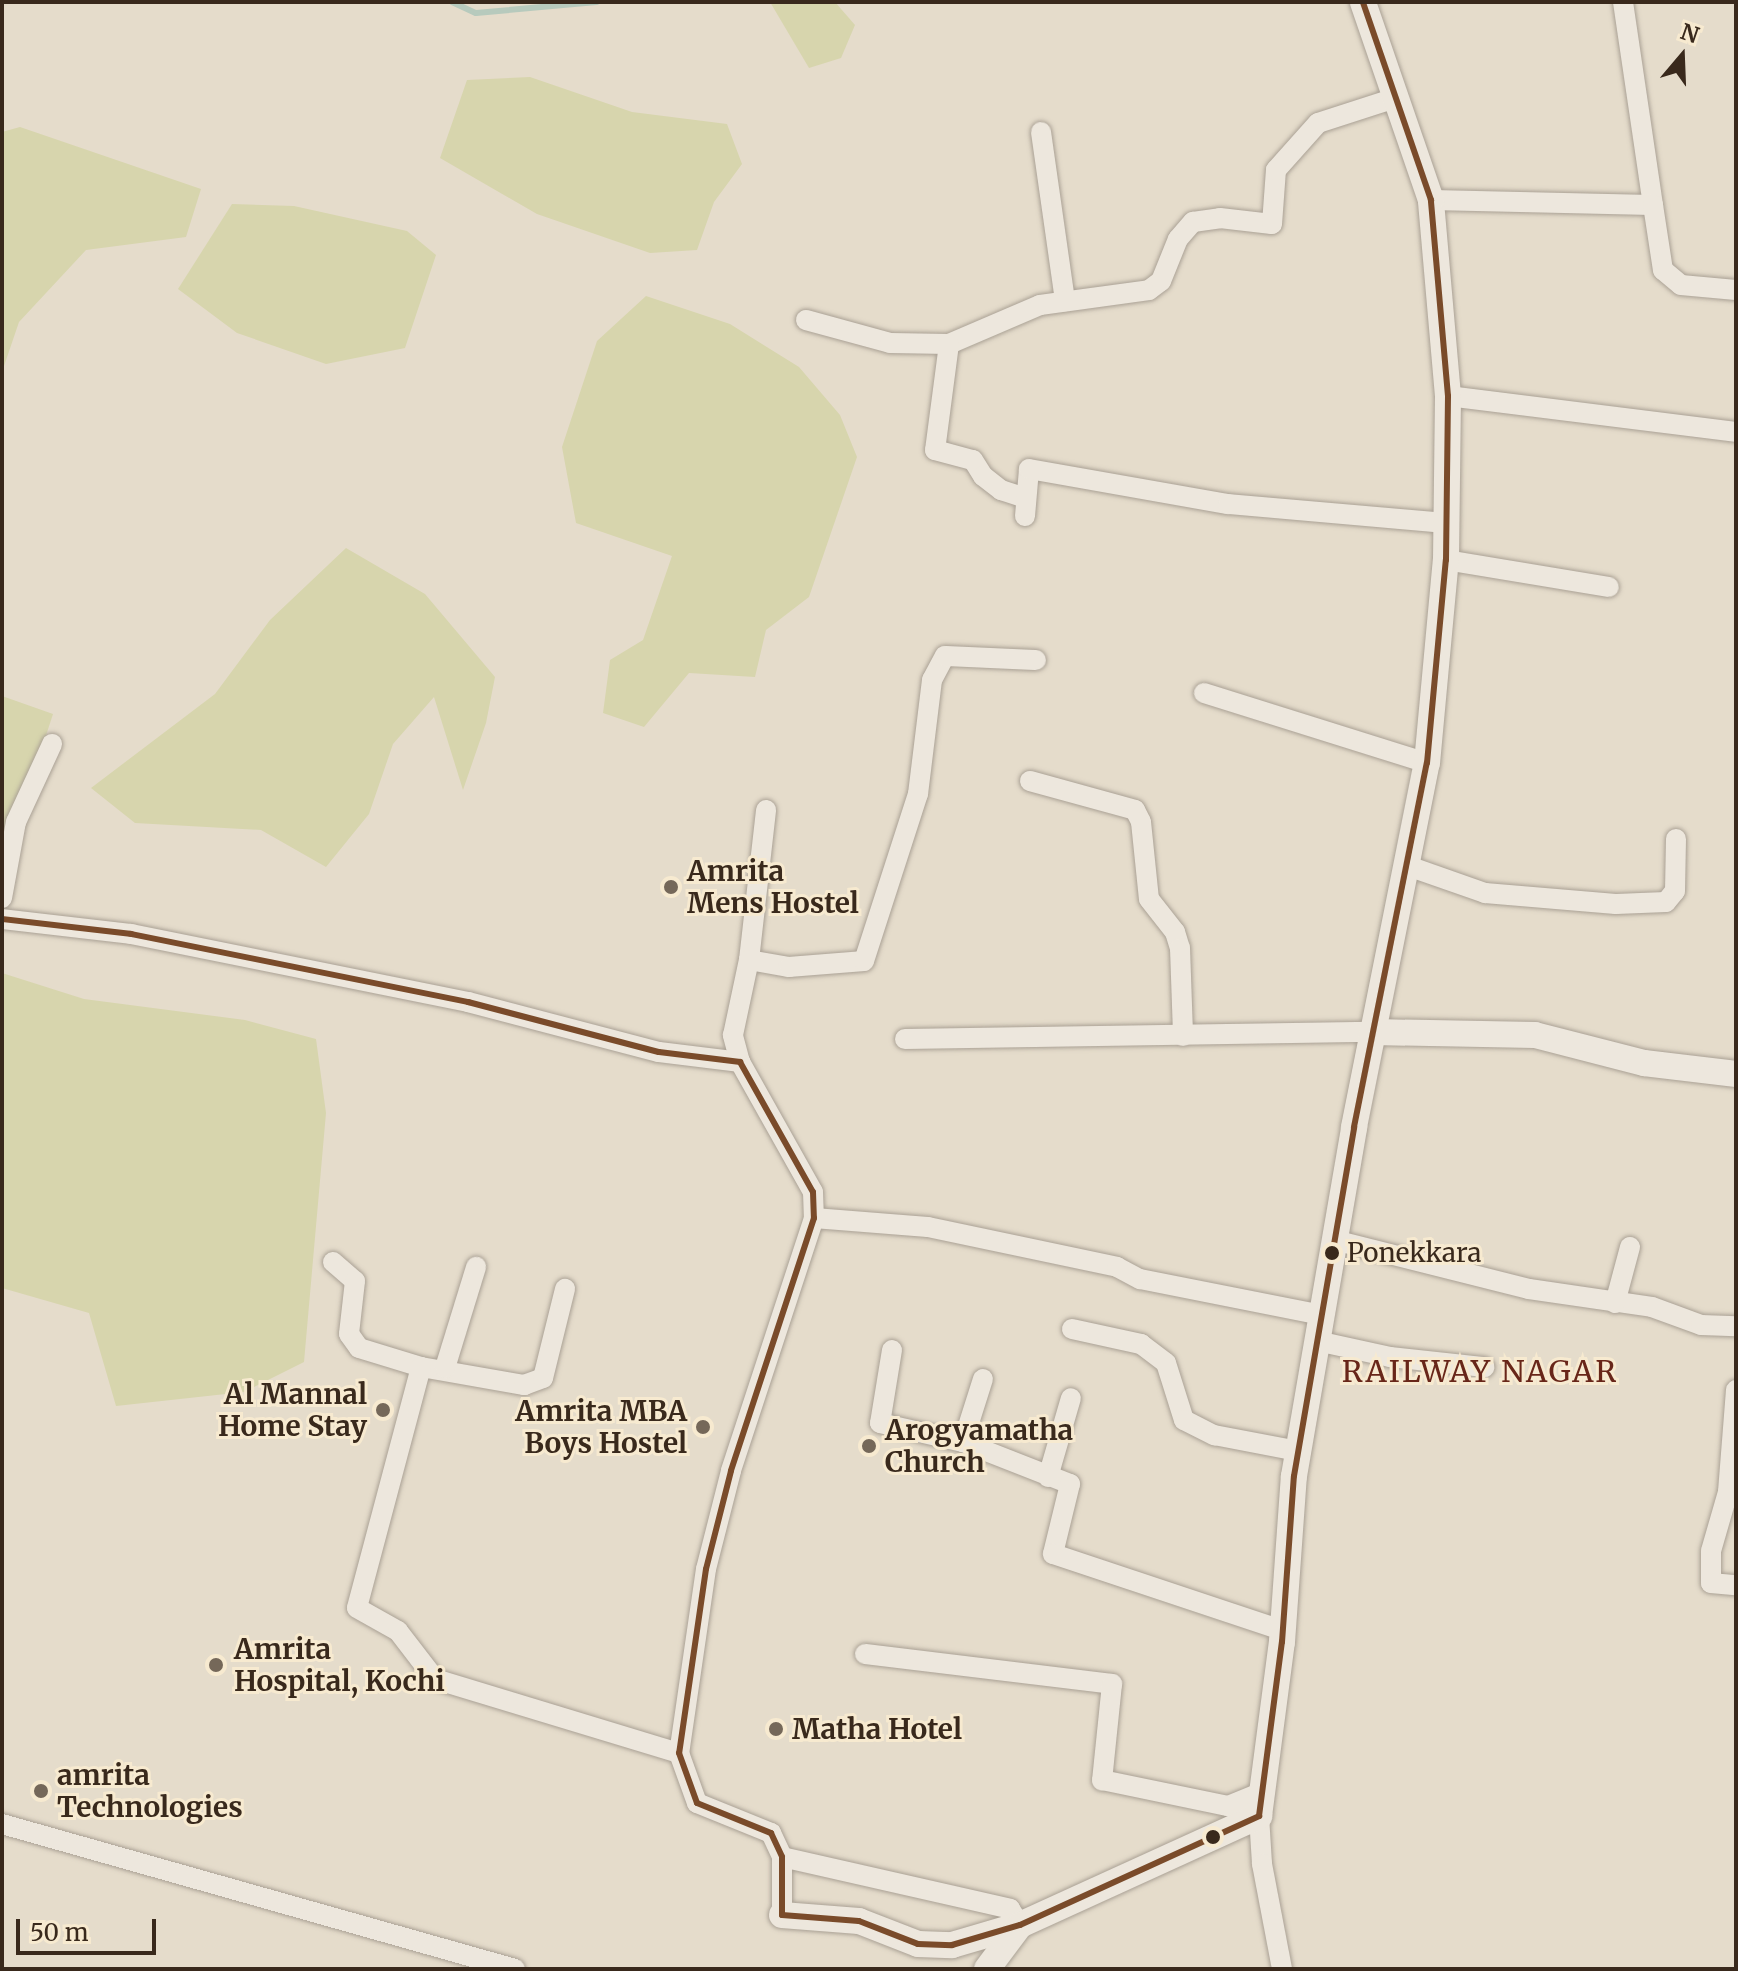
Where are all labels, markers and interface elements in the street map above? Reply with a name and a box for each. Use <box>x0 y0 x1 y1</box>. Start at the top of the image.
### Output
north arrow <box>1642 16 1722 96</box>
text: N <box>1677 17 1703 49</box>
place label: Amrita Mens Hostel <box>687 854 859 920</box>
marker: Amrita Mens Hostel <box>662 878 680 896</box>
place label: Ponekkara <box>1347 1237 1481 1269</box>
marker: Ponekkara <box>1324 1245 1340 1261</box>
district label: RAILWAY NAGAR <box>1342 1353 1618 1389</box>
place label: Al Mannal Home Stay <box>218 1377 367 1443</box>
place label: Amrita MBA Boys Hostel <box>515 1394 687 1460</box>
marker: Al Mannal Home Stay <box>374 1401 392 1419</box>
place label: Arogyamatha Church <box>885 1413 1073 1479</box>
marker: Amrita MBA Boys Hostel <box>694 1418 712 1436</box>
marker: Arogyamatha Church <box>860 1437 878 1455</box>
place label: Amrita Hospital, Kochi <box>234 1632 445 1698</box>
marker: Amrita Hospital, Kochi <box>205 1654 227 1676</box>
place label: Matha Hotel <box>792 1712 962 1746</box>
marker: Matha Hotel <box>767 1720 785 1738</box>
place label: amrita Technologies <box>57 1758 243 1824</box>
marker: amrita Technologies <box>32 1782 50 1800</box>
unlabelled marker <box>1205 1829 1221 1845</box>
scale bar <box>20 1903 160 1953</box>
text: 50 m <box>30 1917 89 1948</box>

